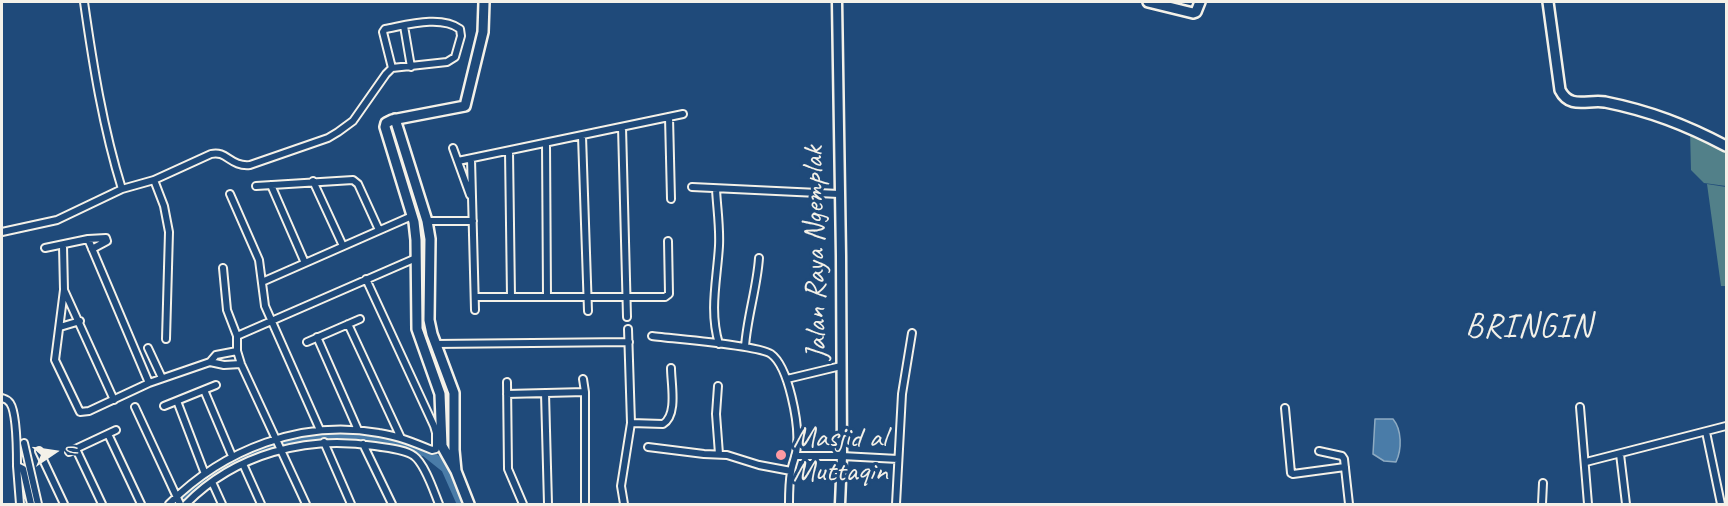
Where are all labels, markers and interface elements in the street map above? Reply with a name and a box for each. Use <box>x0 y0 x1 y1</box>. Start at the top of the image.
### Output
street label: Jalan Raya Ngemplak <box>796 146 836 360</box>
district label: BRINGIN <box>1467 307 1591 347</box>
place label: Masjid al Muttaqin <box>793 420 888 490</box>
north arrow <box>24 422 84 482</box>
text: U <box>61 442 82 454</box>
marker: Masjid al Muttaqin <box>774 448 788 462</box>

